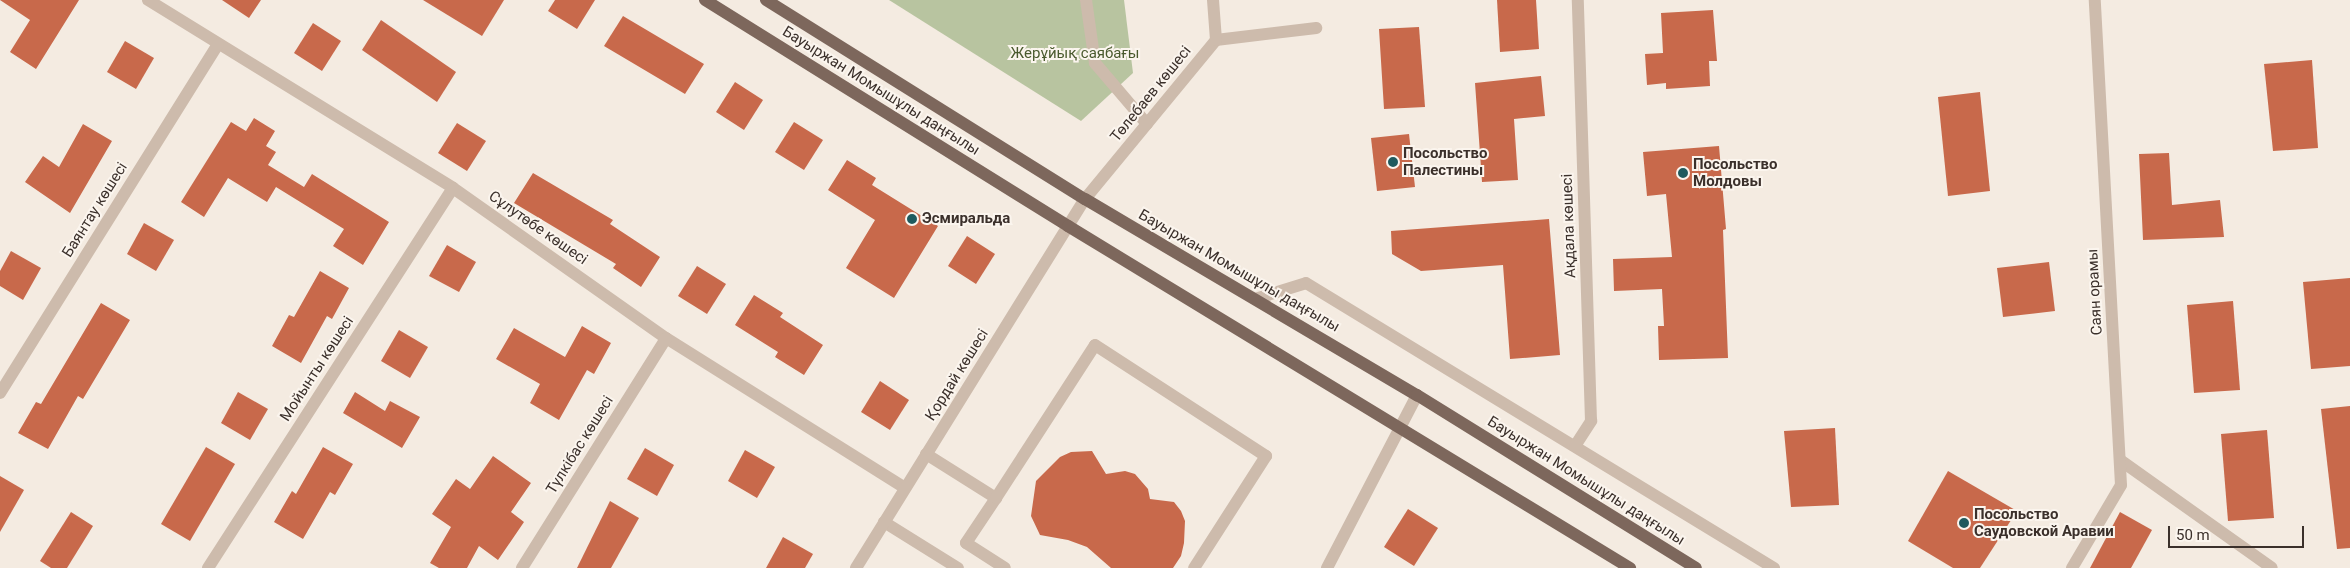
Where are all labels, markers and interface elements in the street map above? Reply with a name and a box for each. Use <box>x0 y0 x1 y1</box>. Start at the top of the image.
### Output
street label: Бауыржан Момышұлы даңғылы <box>779 23 983 159</box>
street label: Төлебаев көшесі <box>1107 42 1195 146</box>
park label: Жерұйық саябағы <box>1011 45 1139 63</box>
place label: Посольство Палестины <box>1403 144 1488 179</box>
place label: Посольство Молдовы <box>1693 155 1778 190</box>
marker: Посольство Палестины <box>1387 156 1399 168</box>
street label: Баянтау көшесі <box>59 159 131 261</box>
marker: Посольство Молдовы <box>1677 167 1689 179</box>
street label: Ақдала көшесі <box>1558 173 1580 279</box>
street label: Сұлутөбе көшесі <box>485 187 591 269</box>
street label: Бауыржан Момышұлы даңғылы <box>1135 206 1343 336</box>
place label: Эсмиральда <box>922 210 1010 228</box>
marker: Эсмиральда <box>906 213 918 225</box>
street label: Саян орамы <box>2084 248 2106 336</box>
street label: Мойынты көшесі <box>276 313 358 425</box>
street label: Қордай көшесі <box>922 326 992 424</box>
street label: Түлкібас көшесі <box>543 393 617 497</box>
street label: Бауыржан Момышұлы даңғылы <box>1484 413 1688 549</box>
place label: Посольство Саудовской Аравии <box>1974 505 2114 540</box>
scale bar <box>2170 516 2306 548</box>
marker: Посольство Саудовской Аравии <box>1958 517 1970 529</box>
text: 50 m <box>2176 526 2210 544</box>

